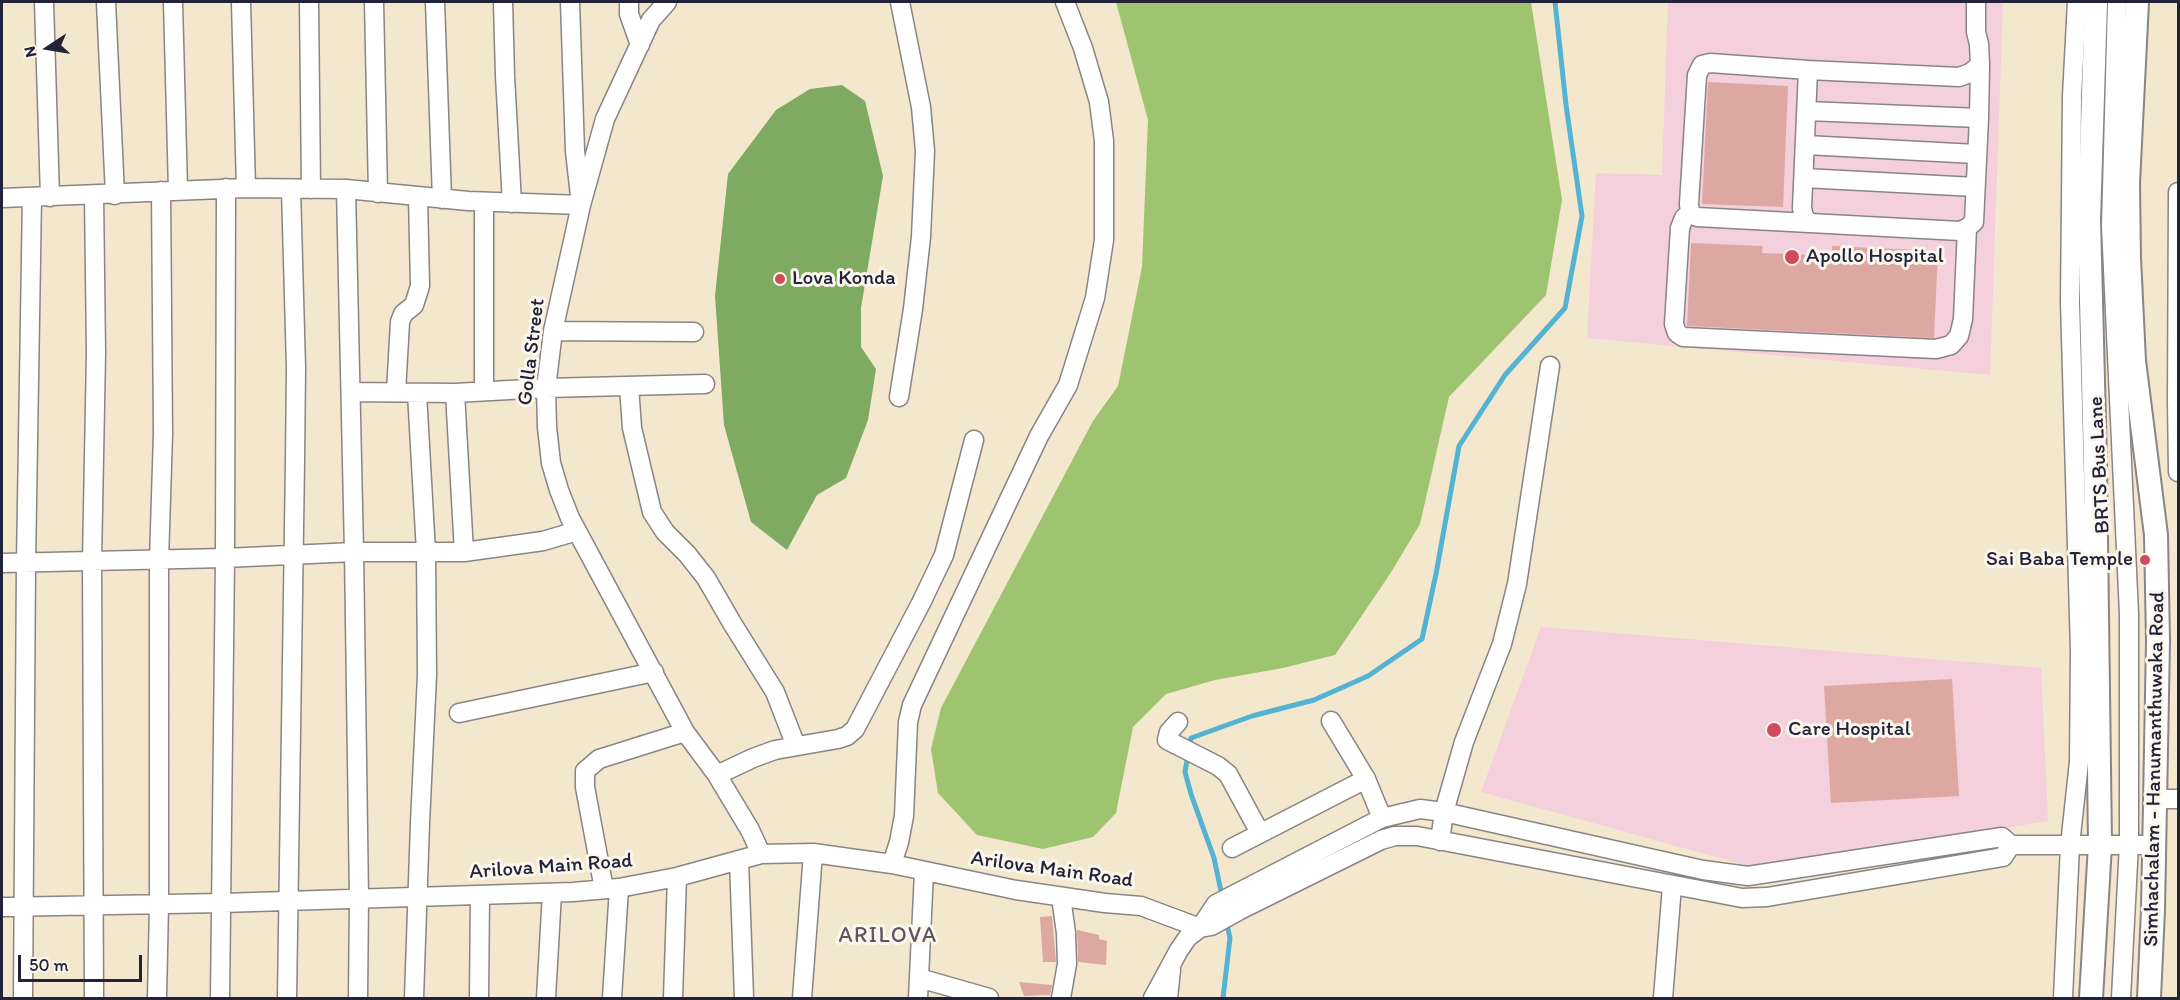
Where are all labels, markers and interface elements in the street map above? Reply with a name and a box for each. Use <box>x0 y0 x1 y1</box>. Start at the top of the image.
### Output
north arrow <box>18 18 78 78</box>
text: N <box>19 45 40 59</box>
place label: Apollo Hospital <box>1806 244 1944 270</box>
marker: Apollo Hospital <box>1783 248 1801 266</box>
place label: Lova Konda <box>792 266 896 292</box>
marker: Lova Konda <box>773 272 787 286</box>
street label: Golla Street <box>513 297 551 407</box>
street label: BRTS Bus Lane <box>2084 396 2116 534</box>
place label: Sai Baba Temple <box>1986 547 2133 573</box>
marker: Sai Baba Temple <box>2138 553 2152 567</box>
street label: Simhachalam - Hanumanthuwaka Road <box>2139 591 2171 947</box>
place label: Care Hospital <box>1788 717 1911 743</box>
marker: Care Hospital <box>1765 721 1783 739</box>
street label: Arilova Main Road <box>969 846 1135 894</box>
street label: Arilova Main Road <box>468 849 634 885</box>
district label: ARILOVA <box>839 923 937 949</box>
scale bar <box>21 943 146 981</box>
text: 50 m <box>29 954 69 976</box>

